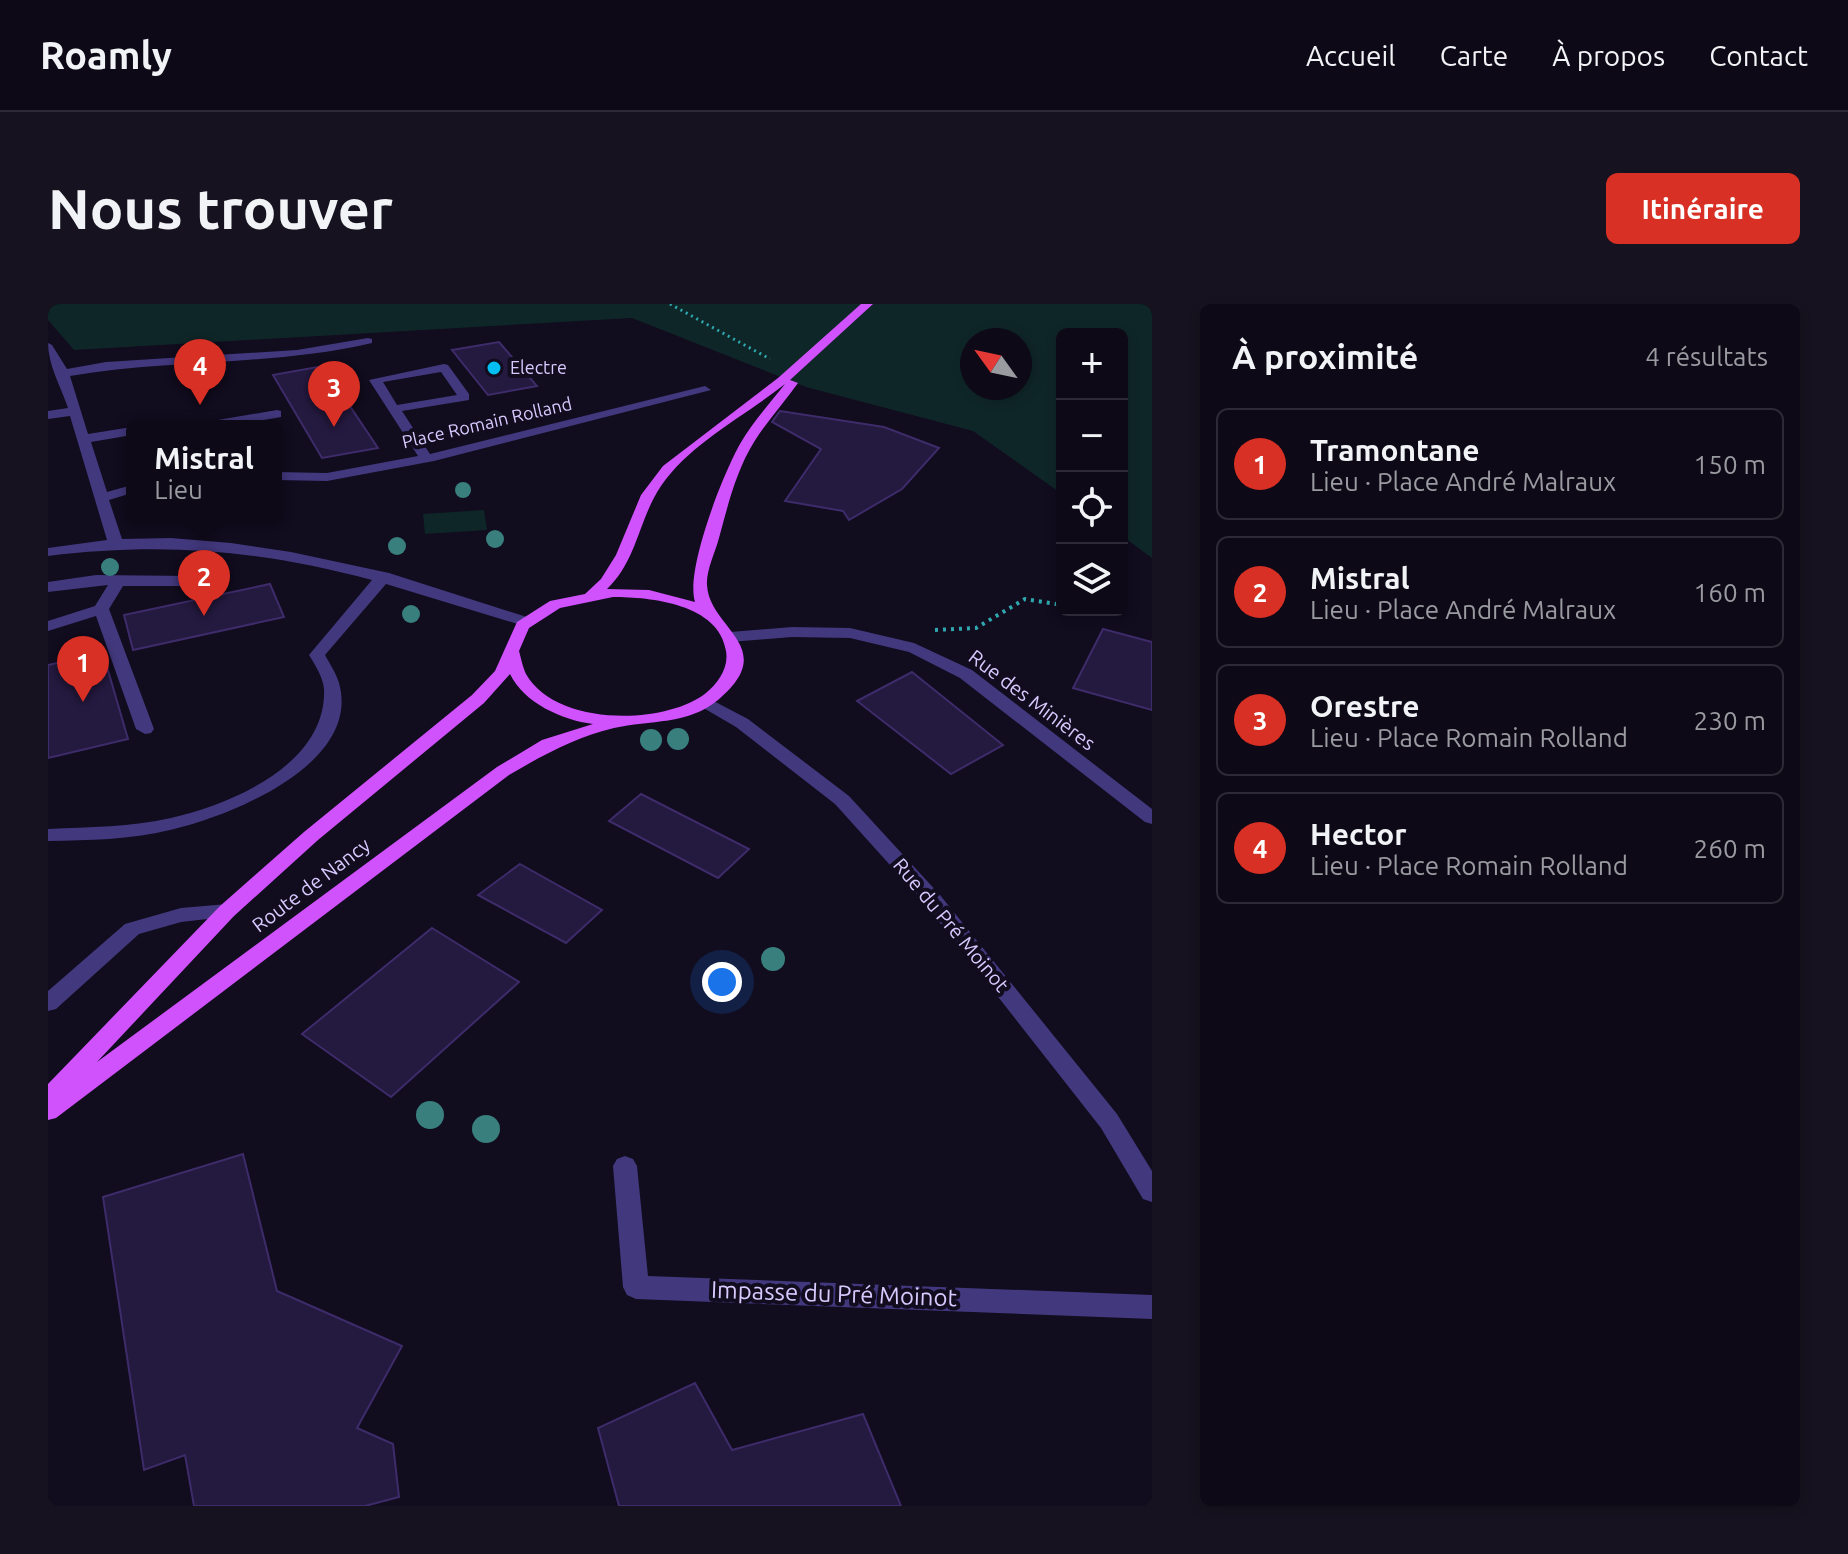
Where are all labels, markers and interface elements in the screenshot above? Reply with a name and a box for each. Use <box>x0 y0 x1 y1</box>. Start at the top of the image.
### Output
text: Roamly <box>40 34 172 76</box>
text: Accueil <box>1306 40 1396 71</box>
text: Carte <box>1440 40 1508 71</box>
text: À propos <box>1552 40 1665 71</box>
text: Contact <box>1709 40 1808 71</box>
button: Itinéraire <box>1606 173 1800 244</box>
text: Nous trouver <box>48 177 393 240</box>
north arrow <box>960 328 1032 400</box>
map controls <box>1056 328 1128 616</box>
button: + <box>1056 328 1128 400</box>
text: À proximité <box>1232 337 1418 375</box>
pin: 4 <box>174 339 226 405</box>
text: 4 résultats <box>1645 342 1768 371</box>
place label: Electre <box>510 357 567 377</box>
marker: Electre <box>485 359 503 377</box>
pin: 3 <box>308 361 360 427</box>
street label: Place Romain Rolland <box>400 393 574 451</box>
button: − <box>1056 400 1128 472</box>
popup <box>126 420 282 524</box>
text: Tramontane <box>1310 433 1480 467</box>
text: Mistral <box>154 441 254 475</box>
text: 1 <box>1253 450 1267 479</box>
text: 150 m <box>1694 450 1766 479</box>
text: Lieu · Place André Malraux <box>1310 467 1616 496</box>
button: locate <box>1056 472 1128 544</box>
text: Lieu <box>154 475 203 504</box>
button: layers <box>1056 544 1128 616</box>
pin: 2 <box>178 550 230 616</box>
text: Mistral <box>1310 561 1410 595</box>
text: 2 <box>1253 578 1267 607</box>
text: 160 m <box>1694 578 1766 607</box>
text: Lieu · Place André Malraux <box>1310 595 1616 624</box>
pin: 1 <box>57 636 109 702</box>
street label: Rue des Minières <box>965 645 1100 755</box>
text: Orestre <box>1310 689 1419 723</box>
text: 3 <box>1253 706 1267 735</box>
text: 230 m <box>1694 706 1766 735</box>
text: Lieu · Place Romain Rolland <box>1310 723 1628 752</box>
text: Hector <box>1310 817 1407 851</box>
street label: Route de Nancy <box>247 833 374 936</box>
text: 4 <box>1253 834 1267 863</box>
text: 260 m <box>1694 834 1766 863</box>
text: Lieu · Place Romain Rolland <box>1310 851 1628 880</box>
street label: Rue du Pré Moinot <box>889 853 1014 996</box>
your location <box>702 962 742 1002</box>
street label: Impasse du Pré Moinot <box>711 1276 958 1311</box>

